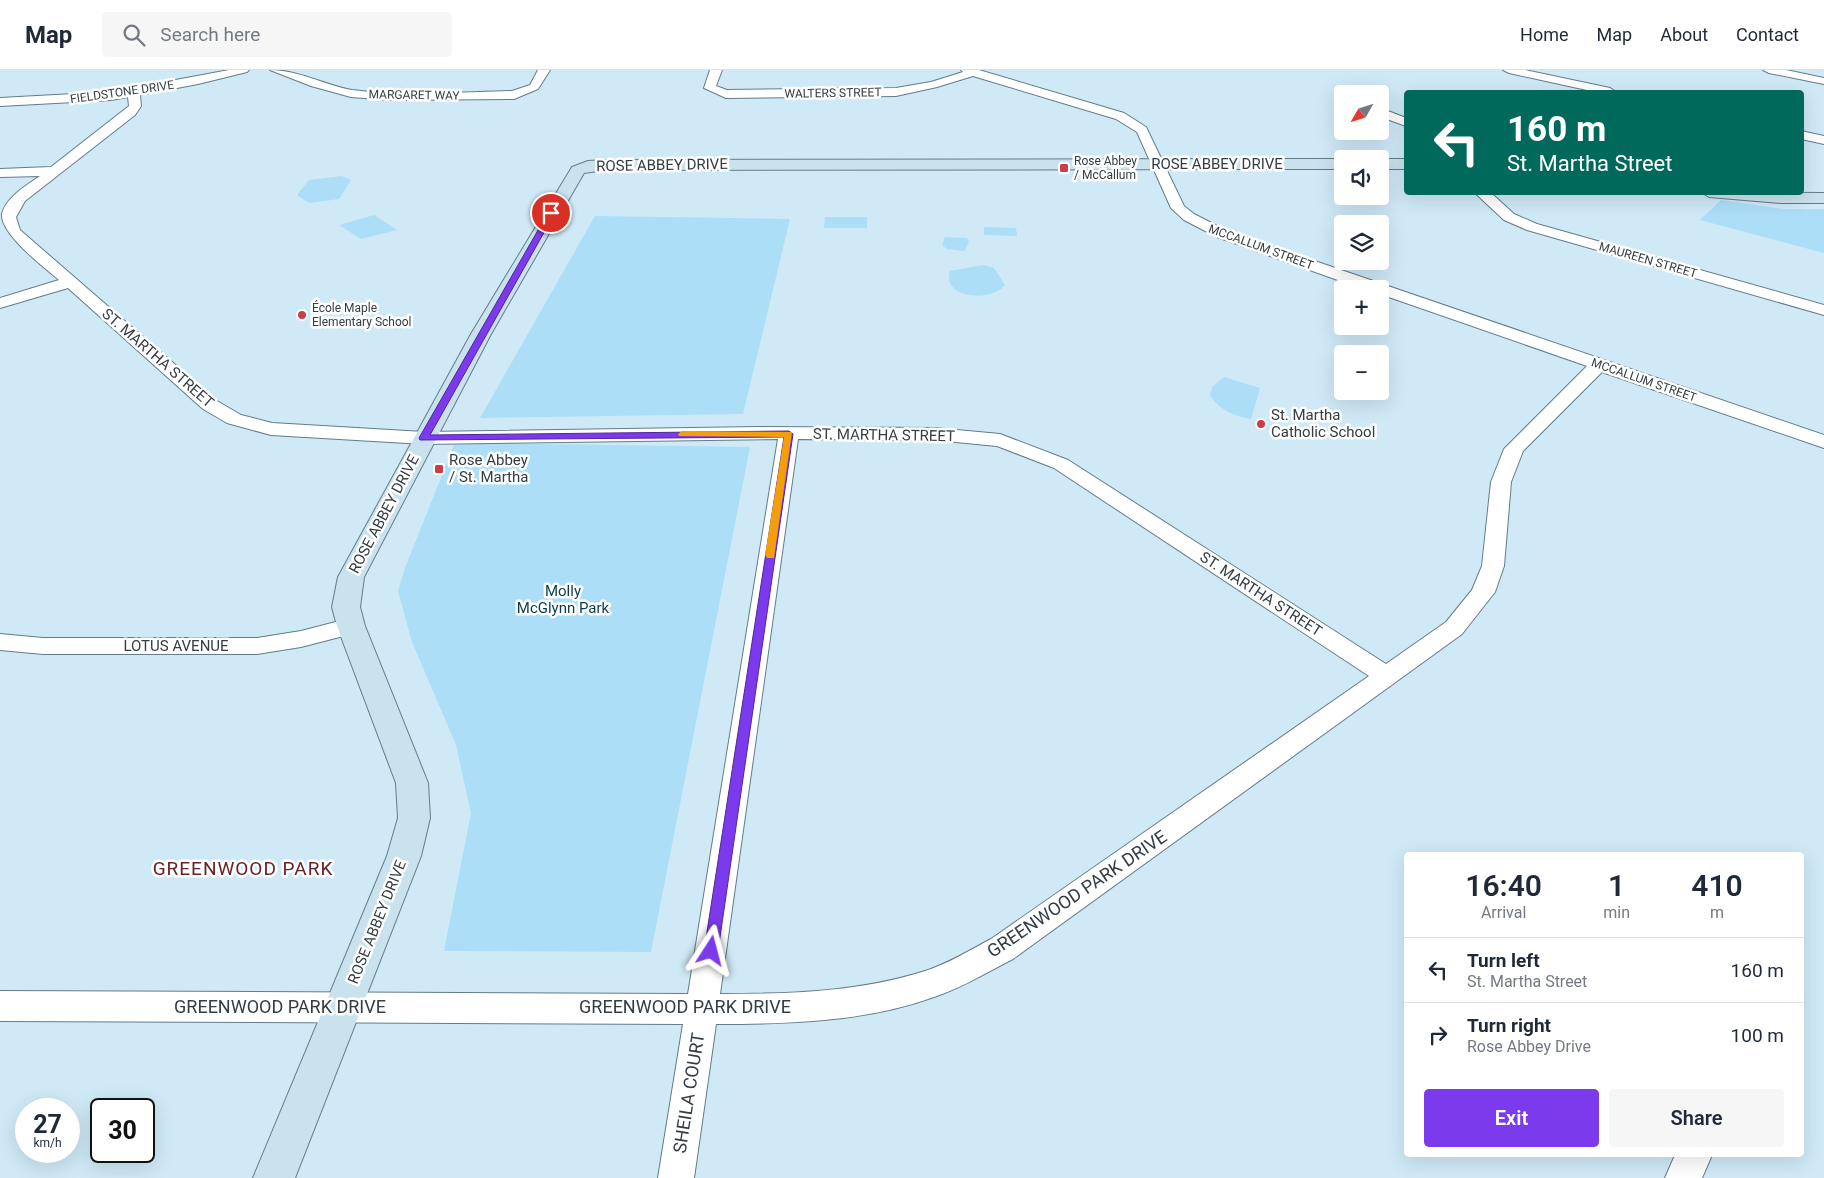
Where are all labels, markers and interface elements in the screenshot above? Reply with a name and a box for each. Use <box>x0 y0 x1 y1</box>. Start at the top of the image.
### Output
search box <box>102 12 452 57</box>
text: Map <box>25 21 72 49</box>
icon: search <box>120 21 148 49</box>
text: Search here <box>160 23 260 46</box>
text: Home <box>1520 24 1569 45</box>
text: Map <box>1597 24 1632 45</box>
text: About <box>1660 24 1708 45</box>
text: Contact <box>1736 24 1799 45</box>
street label: FIELDSTONE DRIVE <box>69 78 175 106</box>
street label: WALTERS STREET <box>784 85 882 101</box>
north arrow <box>1334 85 1389 140</box>
map controls <box>1334 85 1389 400</box>
street label: MARGARET WAY <box>368 87 460 103</box>
text: 160 m <box>1507 109 1606 150</box>
icon: left <box>1424 110 1489 175</box>
button: sound <box>1334 150 1389 205</box>
text: St. Martha Street <box>1507 151 1672 176</box>
place label: Rose Abbey / McCallum <box>1074 154 1137 182</box>
street label: ROSE ABBEY DRIVE <box>596 155 728 175</box>
street label: ROSE ABBEY DRIVE <box>1151 155 1283 173</box>
marker: Rose Abbey / McCallum <box>1058 162 1070 174</box>
pin <box>530 192 572 234</box>
icon: arrive <box>537 199 565 227</box>
button: layers <box>1334 215 1389 270</box>
street label: MCCALLUM STREET <box>1207 222 1315 272</box>
street label: MAUREEN STREET <box>1597 239 1699 281</box>
button: + <box>1334 280 1389 335</box>
place label: École Maple Elementary School <box>312 300 412 329</box>
street label: ST. MARTHA STREET <box>98 305 218 411</box>
marker: École Maple Elementary School <box>296 309 308 321</box>
button: − <box>1334 345 1389 400</box>
street label: MCCALLUM STREET <box>1590 355 1698 405</box>
place label: St. Martha Catholic School <box>1271 406 1375 441</box>
marker: St. Martha Catholic School <box>1255 418 1267 430</box>
street label: ST. MARTHA STREET <box>813 425 955 445</box>
street label: ROSE ABBEY DRIVE <box>345 451 423 576</box>
place label: Rose Abbey / St. Martha <box>449 451 528 486</box>
marker: Rose Abbey / St. Martha <box>433 463 445 475</box>
street label: ST. MARTHA STREET <box>1196 548 1326 640</box>
park label: Molly McGlynn Park <box>517 582 610 617</box>
street label: LOTUS AVENUE <box>123 637 229 655</box>
street label: GREENWOOD PARK DRIVE <box>983 826 1170 962</box>
district label: GREENWOOD PARK <box>153 857 333 880</box>
street label: ROSE ABBEY DRIVE <box>344 857 410 986</box>
text: 16:40 <box>1465 868 1542 903</box>
text: 1 <box>1608 868 1625 903</box>
text: 410 <box>1691 868 1743 903</box>
text: Arrival <box>1481 903 1526 922</box>
text: min <box>1603 903 1630 922</box>
text: m <box>1710 903 1724 922</box>
position arrow <box>684 924 736 976</box>
text: Turn left <box>1467 949 1540 972</box>
icon: left <box>1424 956 1452 984</box>
text: 160 m <box>1731 959 1784 982</box>
text: St. Martha Street <box>1467 972 1587 991</box>
street label: GREENWOOD PARK DRIVE <box>174 996 386 1017</box>
street label: GREENWOOD PARK DRIVE <box>579 996 791 1017</box>
text: Turn right <box>1467 1014 1551 1037</box>
icon: right <box>1424 1021 1452 1049</box>
text: 100 m <box>1731 1024 1784 1047</box>
street label: SHEILA COURT <box>669 1031 708 1155</box>
text: Rose Abbey Drive <box>1467 1037 1591 1056</box>
button: Exit <box>1424 1089 1599 1147</box>
button: Share <box>1609 1089 1784 1147</box>
speed limit sign: 30 <box>90 1098 155 1163</box>
text: 27 <box>33 1110 62 1139</box>
text: km/h <box>33 1136 62 1150</box>

